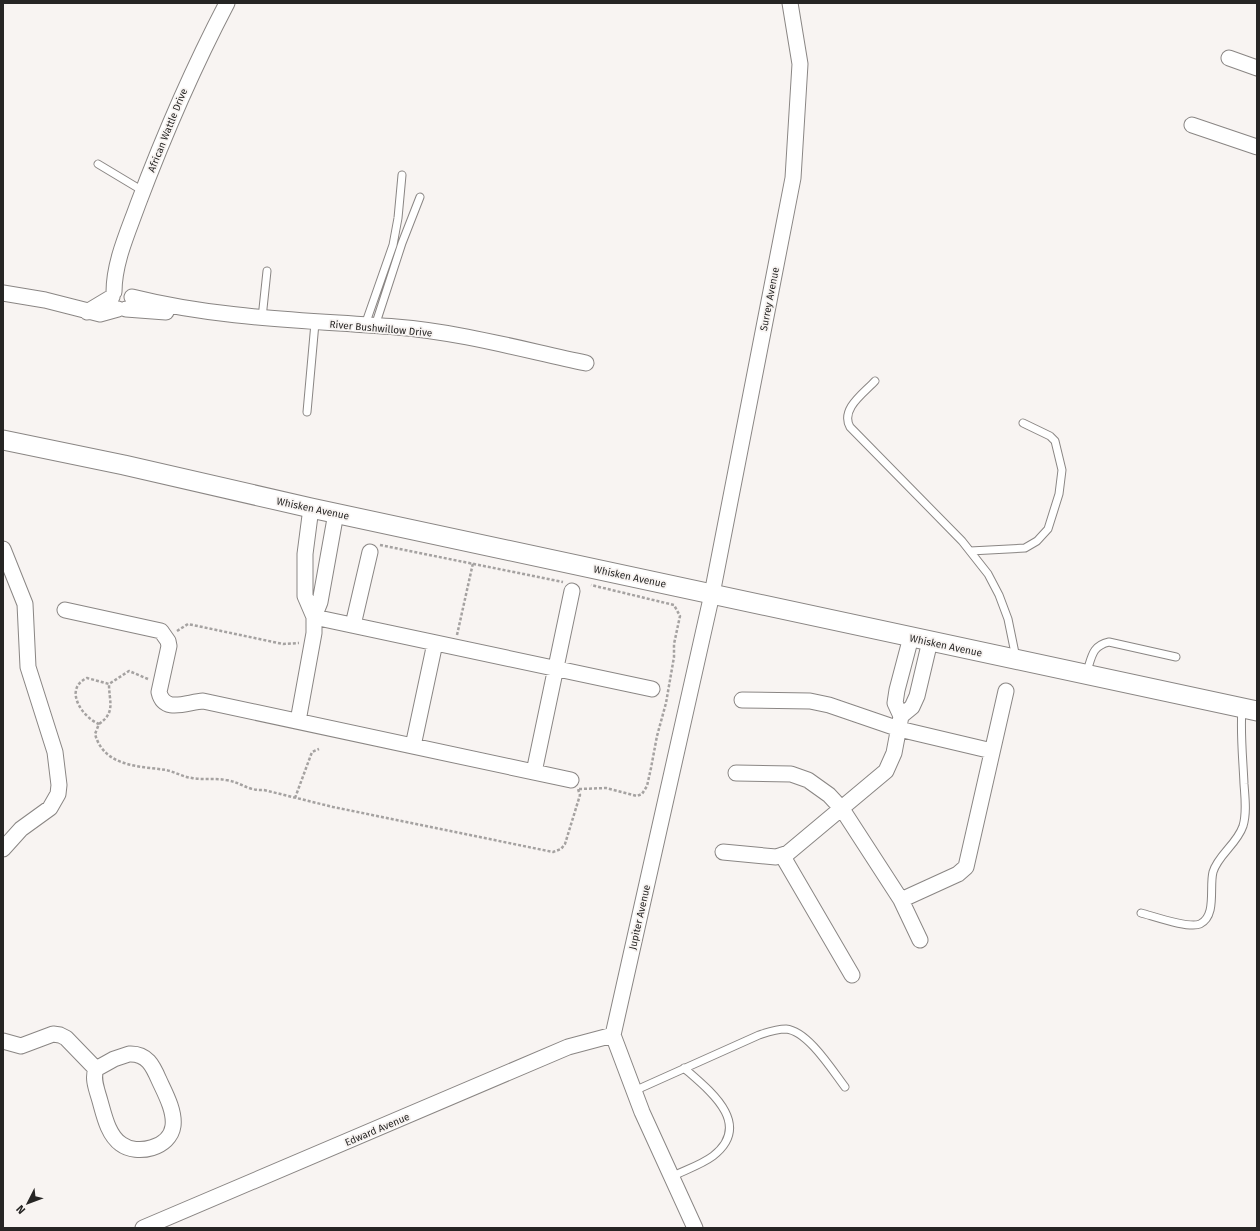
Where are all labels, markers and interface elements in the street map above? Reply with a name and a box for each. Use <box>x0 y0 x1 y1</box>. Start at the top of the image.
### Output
street label: African Wattle Drive <box>146 87 190 174</box>
street label: Surrey Avenue <box>758 266 782 332</box>
street label: River Bushwillow Drive <box>329 319 433 339</box>
street label: Whisken Avenue <box>275 495 350 523</box>
street label: Whisken Avenue <box>592 563 667 591</box>
street label: Whisken Avenue <box>908 632 983 660</box>
street label: Jupiter Avenue <box>627 884 653 951</box>
street label: Edward Avenue <box>343 1111 411 1149</box>
north arrow <box>8 1183 48 1223</box>
text: N <box>14 1202 28 1216</box>

